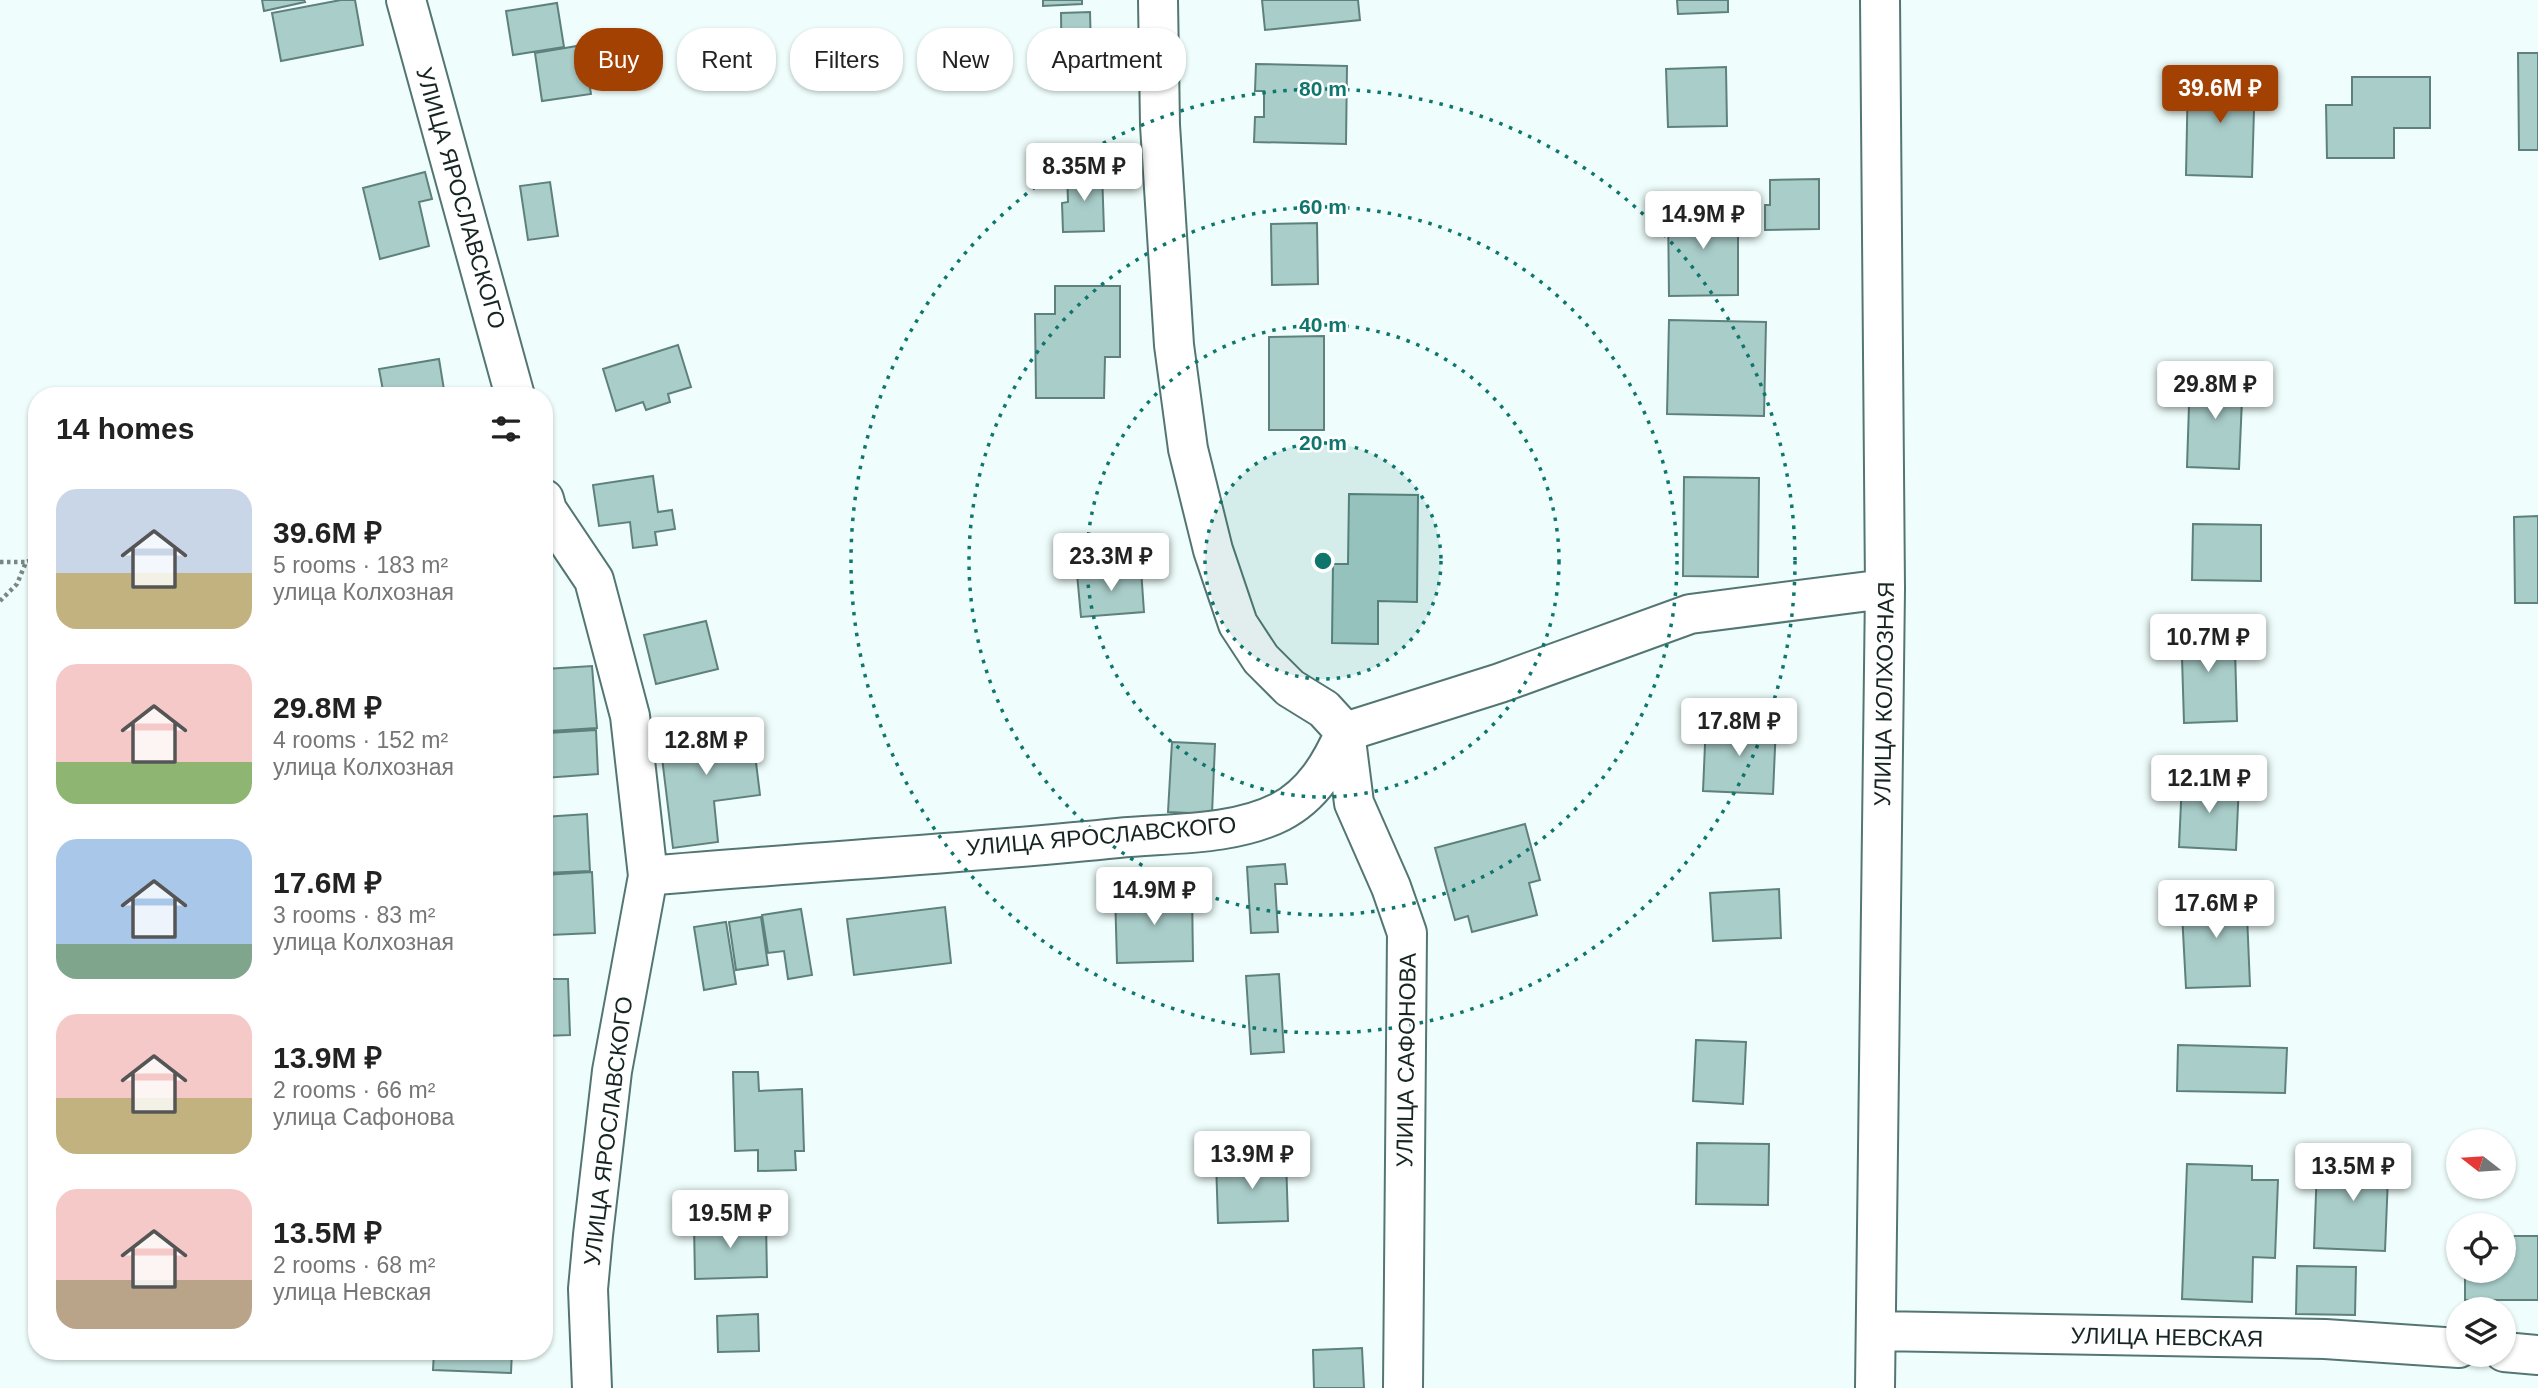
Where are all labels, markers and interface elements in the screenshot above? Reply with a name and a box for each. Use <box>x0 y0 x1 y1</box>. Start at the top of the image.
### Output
chip: Buy <box>574 28 663 91</box>
chip: Rent <box>677 28 776 91</box>
chip: Filters <box>790 28 903 91</box>
chip: New <box>917 28 1013 91</box>
chip: Apartment <box>1027 28 1186 91</box>
street label: УЛИЦА ЯРОСЛАВСКОГО <box>411 64 511 332</box>
pin: 39.6M ₽ <box>2155 66 2285 125</box>
text: 39.6M ₽ <box>2178 75 2262 101</box>
text: 80 m <box>1299 77 1347 100</box>
pin: 8.35M ₽ <box>1019 144 1149 203</box>
text: 8.35M ₽ <box>1042 153 1126 179</box>
pin: 14.9M ₽ <box>1638 191 1768 251</box>
text: 60 m <box>1299 195 1347 218</box>
text: 14.9M ₽ <box>1661 201 1745 227</box>
text: 40 m <box>1299 313 1347 336</box>
pin: 29.8M ₽ <box>2150 362 2280 421</box>
text: 29.8M ₽ <box>2173 371 2257 397</box>
icon: filters <box>487 410 525 448</box>
text: 14 homes <box>56 412 194 445</box>
text: 20 m <box>1299 431 1347 454</box>
text: 39.6M ₽ <box>273 516 382 549</box>
icon: home <box>112 517 196 601</box>
pin: 23.3M ₽ <box>1046 534 1176 593</box>
text: 23.3M ₽ <box>1069 543 1153 569</box>
centre of rings <box>1311 549 1335 573</box>
text: 5 rooms · 183 m² <box>273 552 448 578</box>
text: улица Колхозная <box>273 579 454 605</box>
street label: УЛИЦА КОЛХОЗНАЯ <box>1869 581 1899 807</box>
pin: 10.7M ₽ <box>2143 614 2273 674</box>
text: 10.7M ₽ <box>2166 624 2250 650</box>
text: 29.8M ₽ <box>273 691 382 724</box>
icon: home <box>112 692 196 776</box>
pin: 17.8M ₽ <box>1674 698 1804 758</box>
text: 17.8M ₽ <box>1697 708 1781 734</box>
pin: 12.8M ₽ <box>641 718 771 777</box>
text: 4 rooms · 152 m² <box>273 727 448 753</box>
text: 12.8M ₽ <box>664 727 748 753</box>
text: улица Колхозная <box>273 754 454 780</box>
pin: 12.1M ₽ <box>2144 756 2274 815</box>
text: 12.1M ₽ <box>2167 765 2251 791</box>
street label: УЛИЦА ЯРОСЛАВСКОГО <box>965 811 1237 861</box>
text: 17.6M ₽ <box>273 866 382 899</box>
icon: home <box>112 867 196 951</box>
pin: 14.9M ₽ <box>1089 867 1219 927</box>
text: 14.9M ₽ <box>1112 877 1196 903</box>
pin: 17.6M ₽ <box>2151 880 2281 940</box>
text: 17.6M ₽ <box>2174 890 2258 916</box>
text: 3 rooms · 83 m² <box>273 902 435 928</box>
text: улица Колхозная <box>273 929 454 955</box>
street label: УЛИЦА САФОНОВА <box>1391 952 1421 1168</box>
street label: УЛИЦА ЯРОСЛАВСКОГО <box>579 995 637 1267</box>
text: 13.9M ₽ <box>273 1041 382 1074</box>
icon: home <box>112 1042 196 1126</box>
text: 2 rooms · 66 m² <box>273 1077 435 1103</box>
text: улица Сафонова <box>273 1104 454 1130</box>
north arrow <box>2446 1129 2516 1199</box>
map controls <box>2446 1129 2516 1367</box>
pin: 13.9M ₽ <box>1187 1132 1317 1191</box>
text: 13.9M ₽ <box>1210 1141 1294 1167</box>
pin: 13.5M ₽ <box>2288 1144 2418 1203</box>
text: 13.5M ₽ <box>2311 1153 2395 1179</box>
pin: 19.5M ₽ <box>665 1190 795 1250</box>
text: 19.5M ₽ <box>688 1200 772 1226</box>
button: locate <box>2446 1213 2516 1283</box>
text: 13.5M ₽ <box>273 1216 382 1249</box>
icon: home <box>112 1217 196 1301</box>
text: 2 rooms · 68 m² <box>273 1252 435 1278</box>
text: улица Невская <box>273 1279 431 1305</box>
button: layers <box>2446 1297 2516 1367</box>
street label: УЛИЦА НЕВСКАЯ <box>2070 1322 2264 1352</box>

